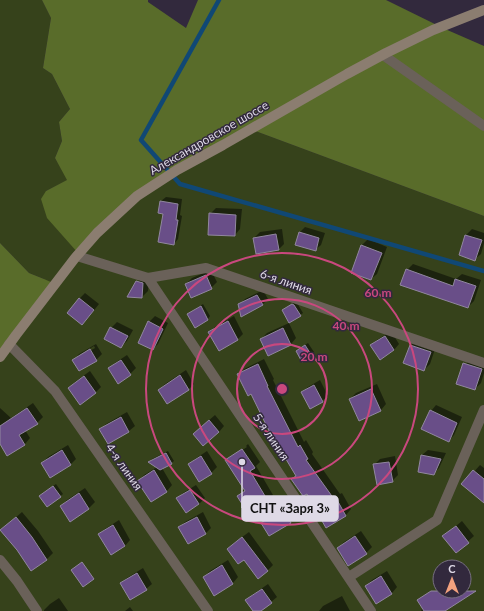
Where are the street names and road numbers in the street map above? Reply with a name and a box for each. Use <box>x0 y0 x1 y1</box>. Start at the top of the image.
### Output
street label: Александровское шоссе <box>147 97 271 178</box>
street label: 6-я линия <box>258 266 314 297</box>
street label: 5-я линия <box>250 410 293 463</box>
street label: 4-я линия <box>103 440 146 493</box>

